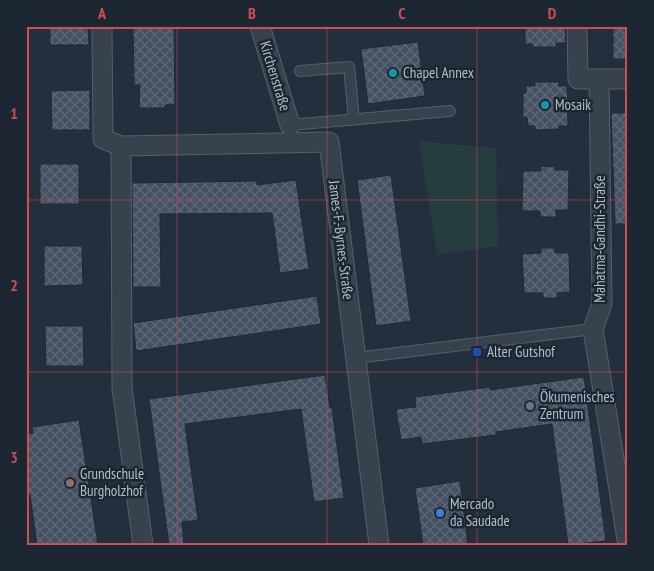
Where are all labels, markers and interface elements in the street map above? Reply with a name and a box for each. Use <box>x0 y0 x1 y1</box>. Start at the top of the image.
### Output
text: A <box>97 3 107 23</box>
text: B <box>248 3 256 23</box>
text: C <box>398 3 406 23</box>
text: D <box>548 3 557 23</box>
street label: Kirchenstraße <box>256 38 295 113</box>
place label: Chapel Annex <box>403 63 474 82</box>
marker: Chapel Annex <box>387 67 399 79</box>
place label: Mosaik <box>555 95 591 114</box>
marker: Mosaik <box>539 99 551 111</box>
text: 1 <box>10 103 18 123</box>
street label: Mahatma-Gandhi-Straße <box>590 175 609 303</box>
street label: James-F.-Byrnes-Straße <box>325 178 358 301</box>
text: 2 <box>10 275 18 295</box>
place label: Alter Gutshof <box>487 342 556 361</box>
marker: Alter Gutshof <box>471 346 483 358</box>
place label: Ökumenisches Zentrum <box>540 387 615 423</box>
marker: Ökumenisches Zentrum <box>524 400 536 412</box>
text: 3 <box>10 447 18 467</box>
place label: Grundschule Burgholzhof <box>80 464 144 500</box>
marker: Grundschule Burgholzhof <box>64 477 76 489</box>
place label: Mercado da Saudade <box>450 494 510 530</box>
marker: Mercado da Saudade <box>434 507 446 519</box>

